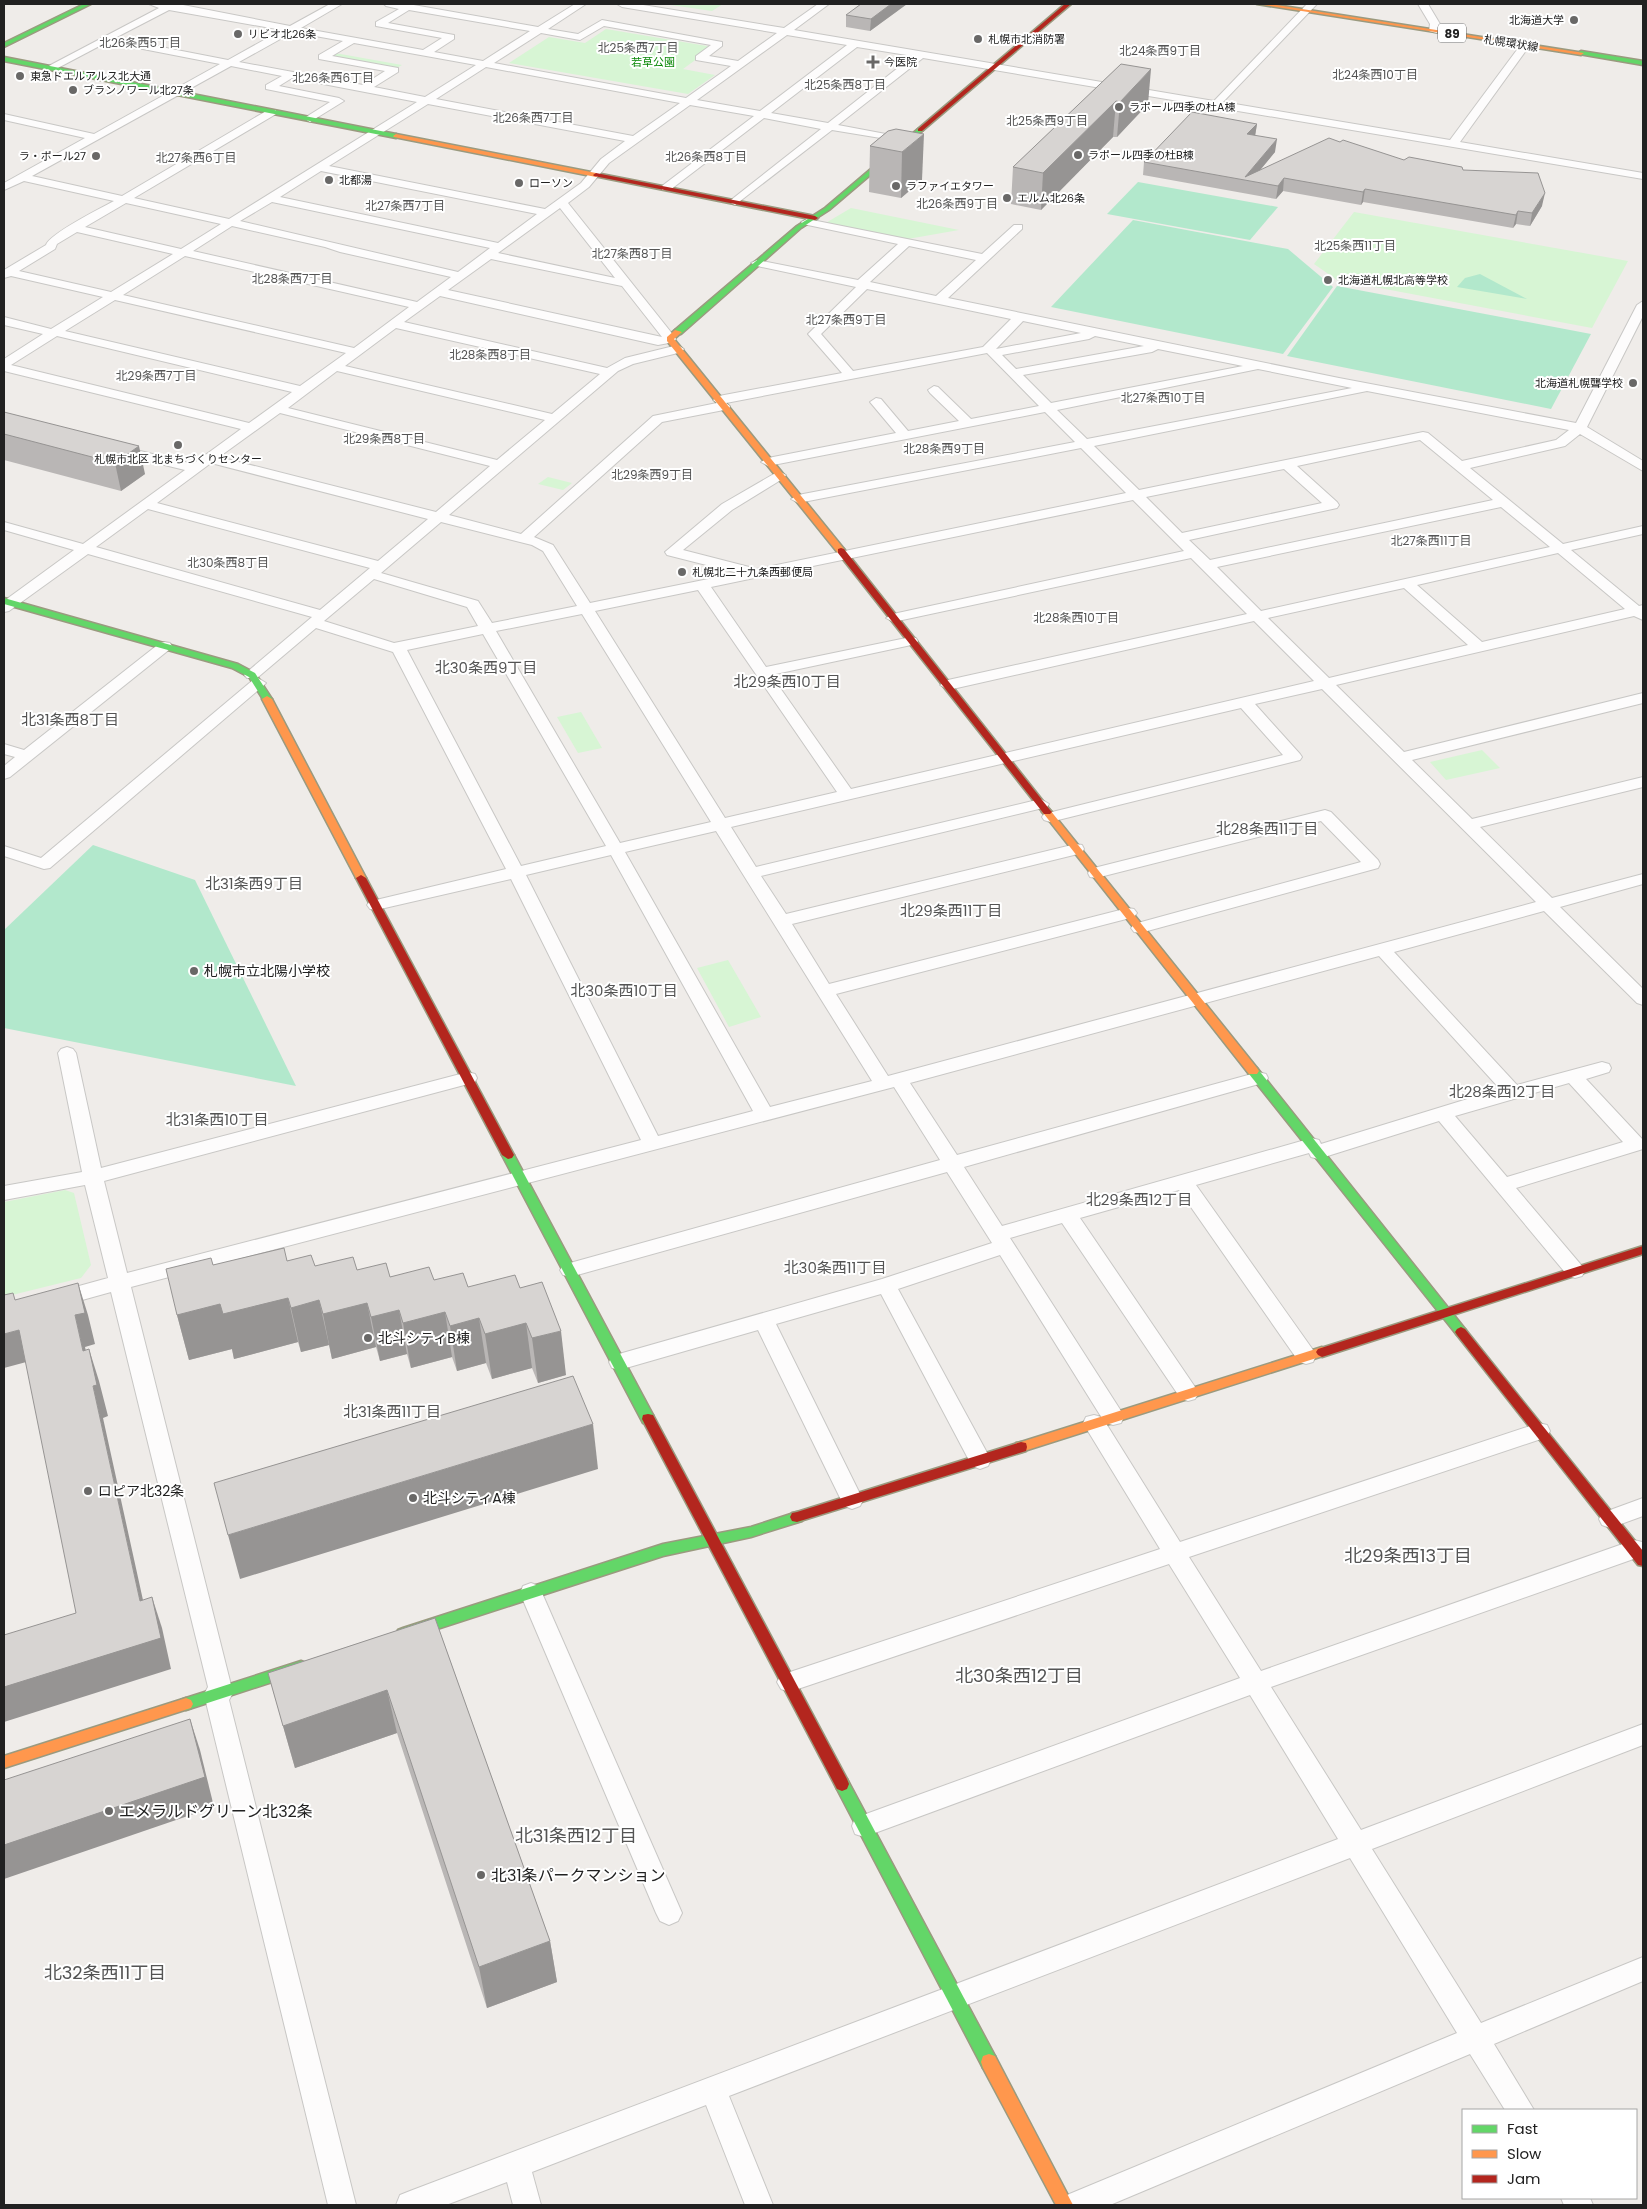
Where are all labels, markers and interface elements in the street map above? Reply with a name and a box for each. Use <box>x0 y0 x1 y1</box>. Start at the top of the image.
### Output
place label: 北海道大学 <box>1509 12 1564 28</box>
marker: 北海道大学 <box>1568 14 1580 26</box>
road number: 89 <box>1438 23 1466 42</box>
place label: リビオ北26条 <box>248 26 316 42</box>
marker: リビオ北26条 <box>232 28 244 40</box>
place label: 札幌市北消防署 <box>988 31 1065 47</box>
street label: 札幌環状線 <box>1483 31 1539 55</box>
marker: 札幌市北消防署 <box>972 33 984 45</box>
district label: 北26条西5丁目 <box>99 34 181 51</box>
district label: 北25条西7丁目 <box>598 39 679 56</box>
district label: 北24条西9丁目 <box>1119 42 1201 59</box>
park label: 若草公園 <box>631 54 675 70</box>
place label: 今医院 <box>884 54 917 70</box>
marker: 今医院 <box>866 55 880 69</box>
district label: 北24条西10丁目 <box>1332 66 1418 83</box>
place label: 東急ドエルアルス北大通 <box>30 68 151 84</box>
district label: 北26条西6丁目 <box>292 69 374 86</box>
marker: 東急ドエルアルス北大通 <box>14 70 26 82</box>
district label: 北25条西8丁目 <box>804 76 886 93</box>
place label: ブランノワール北27条 <box>83 82 194 98</box>
marker: ブランノワール北27条 <box>67 84 79 96</box>
place label: ラポール四季の杜A棟 <box>1129 99 1235 115</box>
marker: ラポール四季の杜A棟 <box>1113 101 1125 113</box>
district label: 北26条西7丁目 <box>492 109 574 126</box>
district label: 北25条西9丁目 <box>1006 112 1088 129</box>
place label: ラポール四季の杜B棟 <box>1088 147 1194 163</box>
place label: ラ・ポール27 <box>19 148 86 164</box>
district label: 北26条西8丁目 <box>665 148 747 165</box>
district label: 北27条西6丁目 <box>155 149 237 166</box>
marker: ラポール四季の杜B棟 <box>1072 149 1084 161</box>
marker: ラ・ポール27 <box>90 150 102 162</box>
place label: 北都湯 <box>339 172 372 188</box>
marker: 北都湯 <box>323 174 335 186</box>
place label: ローソン <box>529 175 573 191</box>
marker: ローソン <box>513 177 525 189</box>
place label: ラファイエタワー <box>906 178 994 194</box>
marker: ラファイエタワー <box>890 180 902 192</box>
place label: エルム北26条 <box>1017 190 1085 206</box>
marker: エルム北26条 <box>1001 192 1013 204</box>
district label: 北26条西9丁目 <box>916 195 998 212</box>
district label: 北27条西7丁目 <box>365 197 445 214</box>
district label: 北25条西11丁目 <box>1314 237 1396 254</box>
district label: 北27条西8丁目 <box>591 245 673 262</box>
district label: 北28条西7丁目 <box>251 270 333 287</box>
place label: 北海道札幌北高等学校 <box>1338 272 1448 288</box>
marker: 北海道札幌北高等学校 <box>1322 274 1334 286</box>
district label: 北27条西9丁目 <box>805 311 887 328</box>
district label: 北28条西8丁目 <box>449 346 531 363</box>
district label: 北29条西7丁目 <box>115 367 197 384</box>
place label: 北海道札幌聾学校 <box>1535 375 1623 391</box>
marker: 北海道札幌聾学校 <box>1627 377 1639 389</box>
district label: 北27条西10丁目 <box>1121 389 1205 406</box>
district label: 北29条西8丁目 <box>343 430 425 447</box>
marker: 札幌市北区 北まちづくりセンター <box>172 439 184 451</box>
district label: 北28条西9丁目 <box>903 440 985 457</box>
place label: 札幌市北区 北まちづくりセンター <box>94 451 262 467</box>
district label: 北29条西9丁目 <box>611 466 693 483</box>
district label: 北27条西11丁目 <box>1390 532 1472 549</box>
district label: 北30条西8丁目 <box>187 554 269 571</box>
place label: 札幌北二十九条西郵便局 <box>692 564 813 580</box>
marker: 札幌北二十九条西郵便局 <box>676 566 688 578</box>
district label: 北28条西10丁目 <box>1033 609 1119 626</box>
district label: 北30条西9丁目 <box>435 657 537 678</box>
district label: 北29条西10丁目 <box>733 671 841 692</box>
district label: 北31条西8丁目 <box>21 709 119 730</box>
district label: 北28条西11丁目 <box>1216 818 1318 839</box>
district label: 北31条西9丁目 <box>205 873 303 894</box>
district label: 北29条西11丁目 <box>900 900 1002 921</box>
place label: 札幌市立北陽小学校 <box>204 961 330 981</box>
marker: 札幌市立北陽小学校 <box>188 965 200 977</box>
district label: 北30条西10丁目 <box>570 980 678 1001</box>
district label: 北28条西12丁目 <box>1449 1081 1555 1102</box>
district label: 北31条西10丁目 <box>166 1109 268 1130</box>
district label: 北29条西12丁目 <box>1086 1189 1192 1210</box>
district label: 北30条西11丁目 <box>784 1257 886 1278</box>
place label: 北斗シティB棟 <box>378 1328 470 1348</box>
marker: 北斗シティB棟 <box>362 1332 374 1344</box>
district label: 北31条西11丁目 <box>343 1401 441 1422</box>
place label: ロピア北32条 <box>98 1481 184 1501</box>
marker: ロピア北32条 <box>82 1485 94 1497</box>
place label: 北斗シティA棟 <box>423 1488 516 1508</box>
marker: 北斗シティA棟 <box>407 1492 419 1504</box>
district label: 北29条西13丁目 <box>1344 1543 1472 1568</box>
district label: 北30条西12丁目 <box>955 1663 1083 1688</box>
place label: エメラルドグリーン北32条 <box>119 1800 313 1823</box>
marker: エメラルドグリーン北32条 <box>103 1805 115 1817</box>
district label: 北31条西12丁目 <box>515 1823 637 1848</box>
place label: 北31条パークマンション <box>491 1864 666 1887</box>
marker: 北31条パークマンション <box>475 1869 487 1881</box>
district label: 北32条西11丁目 <box>44 1960 166 1985</box>
legend <box>1462 2109 1637 2199</box>
text: Fast <box>1507 2118 1538 2139</box>
text: Slow <box>1507 2143 1542 2164</box>
text: Jam <box>1507 2168 1541 2189</box>

